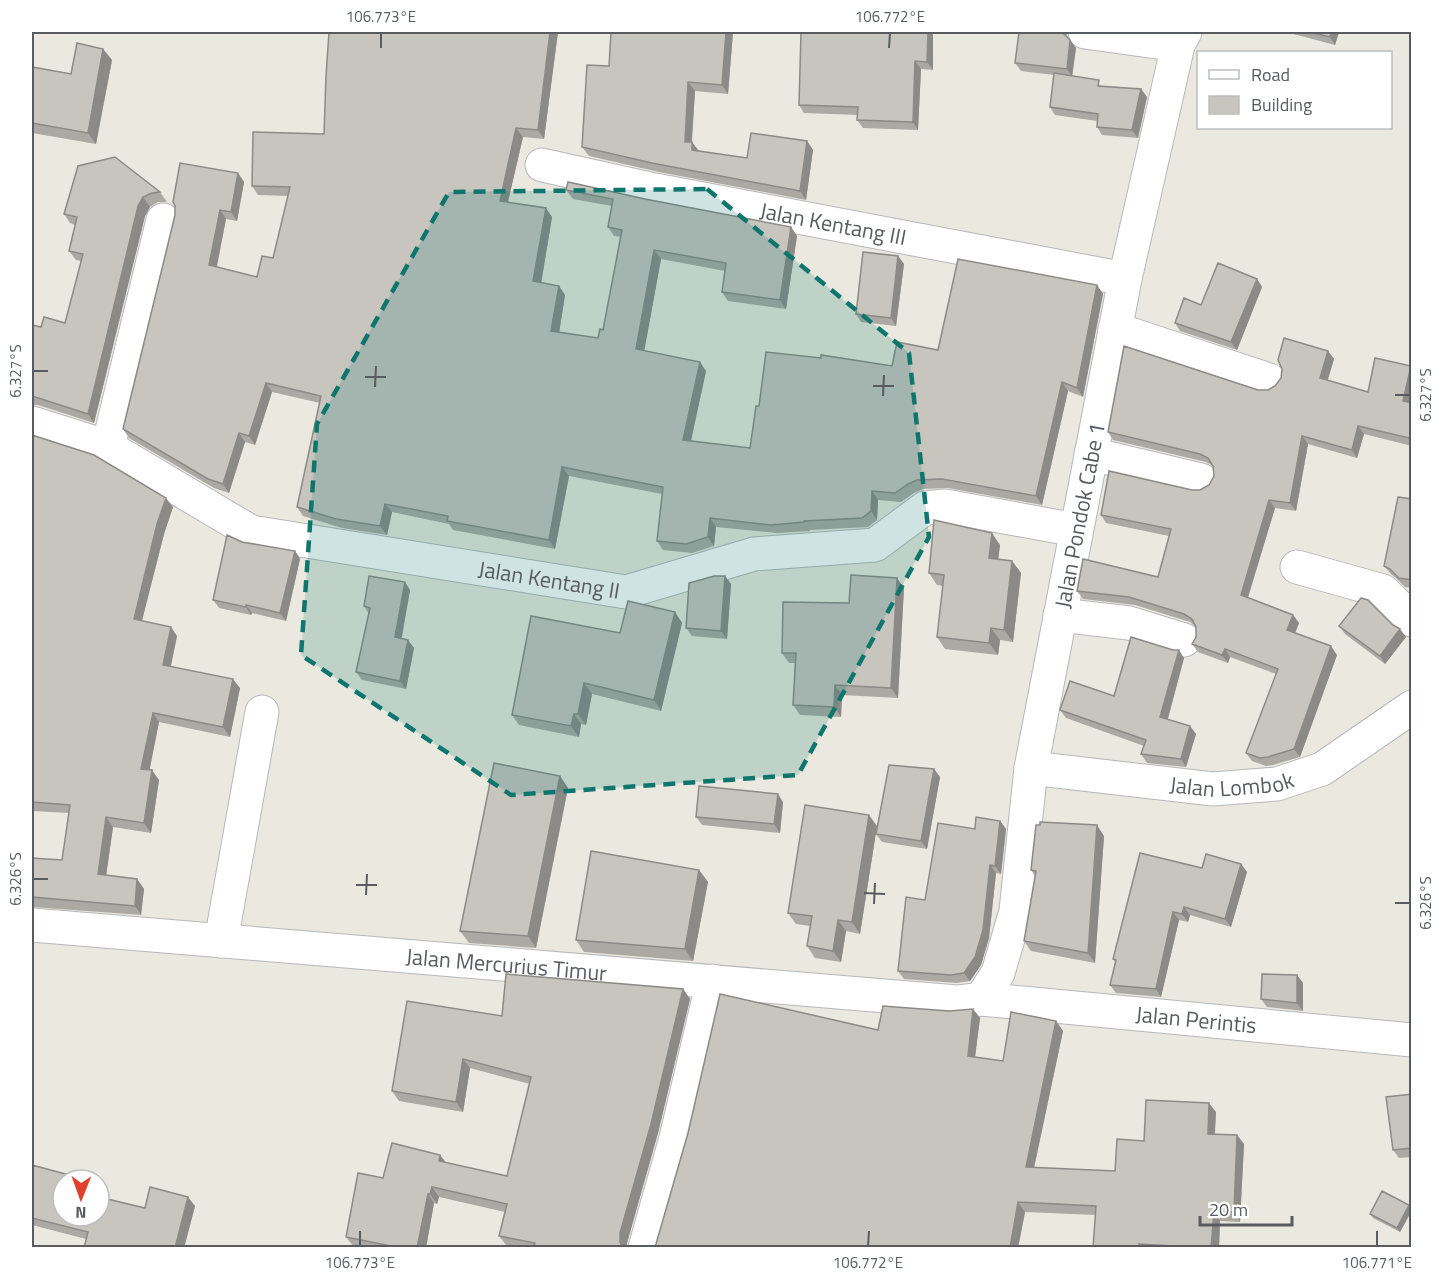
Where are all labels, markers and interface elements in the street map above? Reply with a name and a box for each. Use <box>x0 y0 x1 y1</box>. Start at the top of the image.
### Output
text: 106.773°E <box>346 5 416 28</box>
text: 106.772°E <box>855 5 925 28</box>
legend <box>1197 51 1392 129</box>
text: Road <box>1251 61 1290 88</box>
text: Building <box>1251 91 1312 118</box>
street label: Jalan Kentang III <box>757 193 909 254</box>
text: 6.327°S <box>4 344 27 398</box>
text: 6.327°S <box>1414 368 1437 422</box>
street label: Jalan Pondok Cabe 1 <box>1045 420 1114 611</box>
street label: Jalan Kentang II <box>476 552 622 608</box>
street label: Jalan Lombok <box>1168 762 1299 806</box>
text: 6.326°S <box>4 852 27 906</box>
text: 6.326°S <box>1414 876 1437 930</box>
street label: Jalan Mercurius Timur <box>404 939 609 990</box>
street label: Jalan Perintis <box>1134 997 1258 1042</box>
north arrow <box>51 1168 111 1228</box>
scale bar <box>1200 1189 1292 1227</box>
text: 20 m <box>1209 1196 1248 1223</box>
text: N <box>75 1201 86 1225</box>
text: 106.773°E <box>325 1251 395 1274</box>
text: 106.772°E <box>833 1251 903 1274</box>
text: 106.771°E <box>1342 1251 1412 1274</box>

